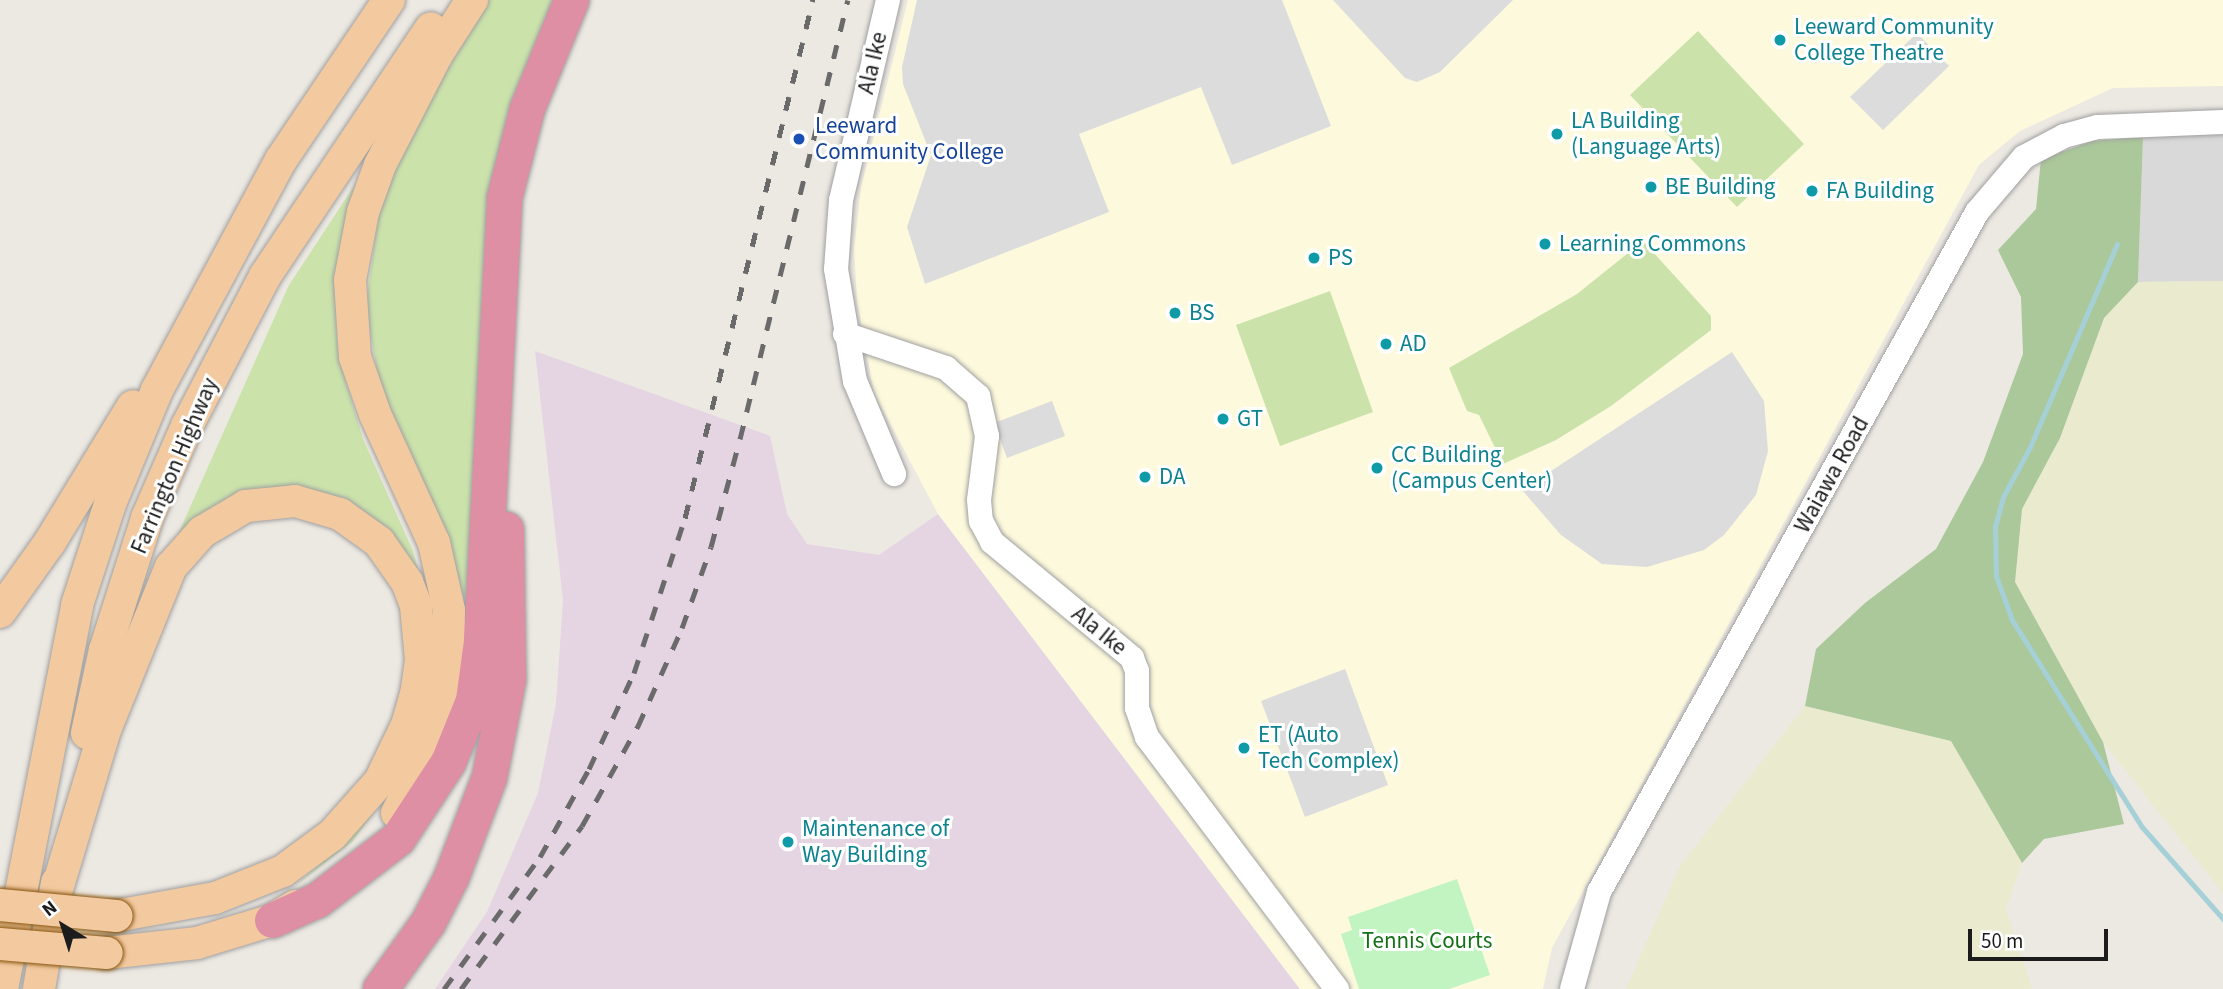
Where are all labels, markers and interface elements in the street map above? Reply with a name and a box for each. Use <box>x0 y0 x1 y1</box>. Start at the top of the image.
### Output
place label: Leeward Community College Theatre <box>1794 13 1994 67</box>
street label: Ala Ike <box>852 29 894 97</box>
marker: Leeward Community College Theatre <box>1772 32 1788 48</box>
place label: LA Building (Language Arts) <box>1571 107 1721 161</box>
place label: Leeward Community College <box>815 112 1004 166</box>
marker: LA Building (Language Arts) <box>1549 126 1565 142</box>
marker: Leeward Community College <box>789 129 809 149</box>
place label: BE Building <box>1665 173 1775 201</box>
place label: FA Building <box>1826 177 1934 205</box>
marker: BE Building <box>1643 179 1659 195</box>
marker: FA Building <box>1804 183 1820 199</box>
place label: Learning Commons <box>1559 230 1746 258</box>
marker: Learning Commons <box>1537 236 1553 252</box>
place label: PS <box>1328 244 1353 272</box>
marker: PS <box>1306 250 1322 266</box>
place label: BS <box>1189 299 1214 327</box>
marker: BS <box>1167 305 1183 321</box>
place label: AD <box>1400 330 1427 358</box>
marker: AD <box>1378 336 1394 352</box>
street label: Farrington Highway <box>125 374 225 558</box>
place label: GT <box>1237 405 1263 433</box>
marker: GT <box>1215 411 1231 427</box>
street label: Waiawa Road <box>1789 412 1875 538</box>
place label: CC Building (Campus Center) <box>1391 441 1552 495</box>
marker: CC Building (Campus Center) <box>1369 460 1385 476</box>
place label: DA <box>1159 463 1185 491</box>
marker: DA <box>1137 469 1153 485</box>
street label: Ala Ike <box>1066 600 1132 662</box>
place label: ET (Auto Tech Complex) <box>1258 721 1400 775</box>
marker: ET (Auto Tech Complex) <box>1236 740 1252 756</box>
place label: Maintenance of Way Building <box>802 815 949 869</box>
marker: Maintenance of Way Building <box>780 834 796 850</box>
north arrow <box>28 891 98 961</box>
text: N <box>36 895 63 924</box>
scale bar <box>1971 916 2111 960</box>
text: 50 m <box>1981 926 2023 956</box>
park label: Tennis Courts <box>1362 927 1492 955</box>

